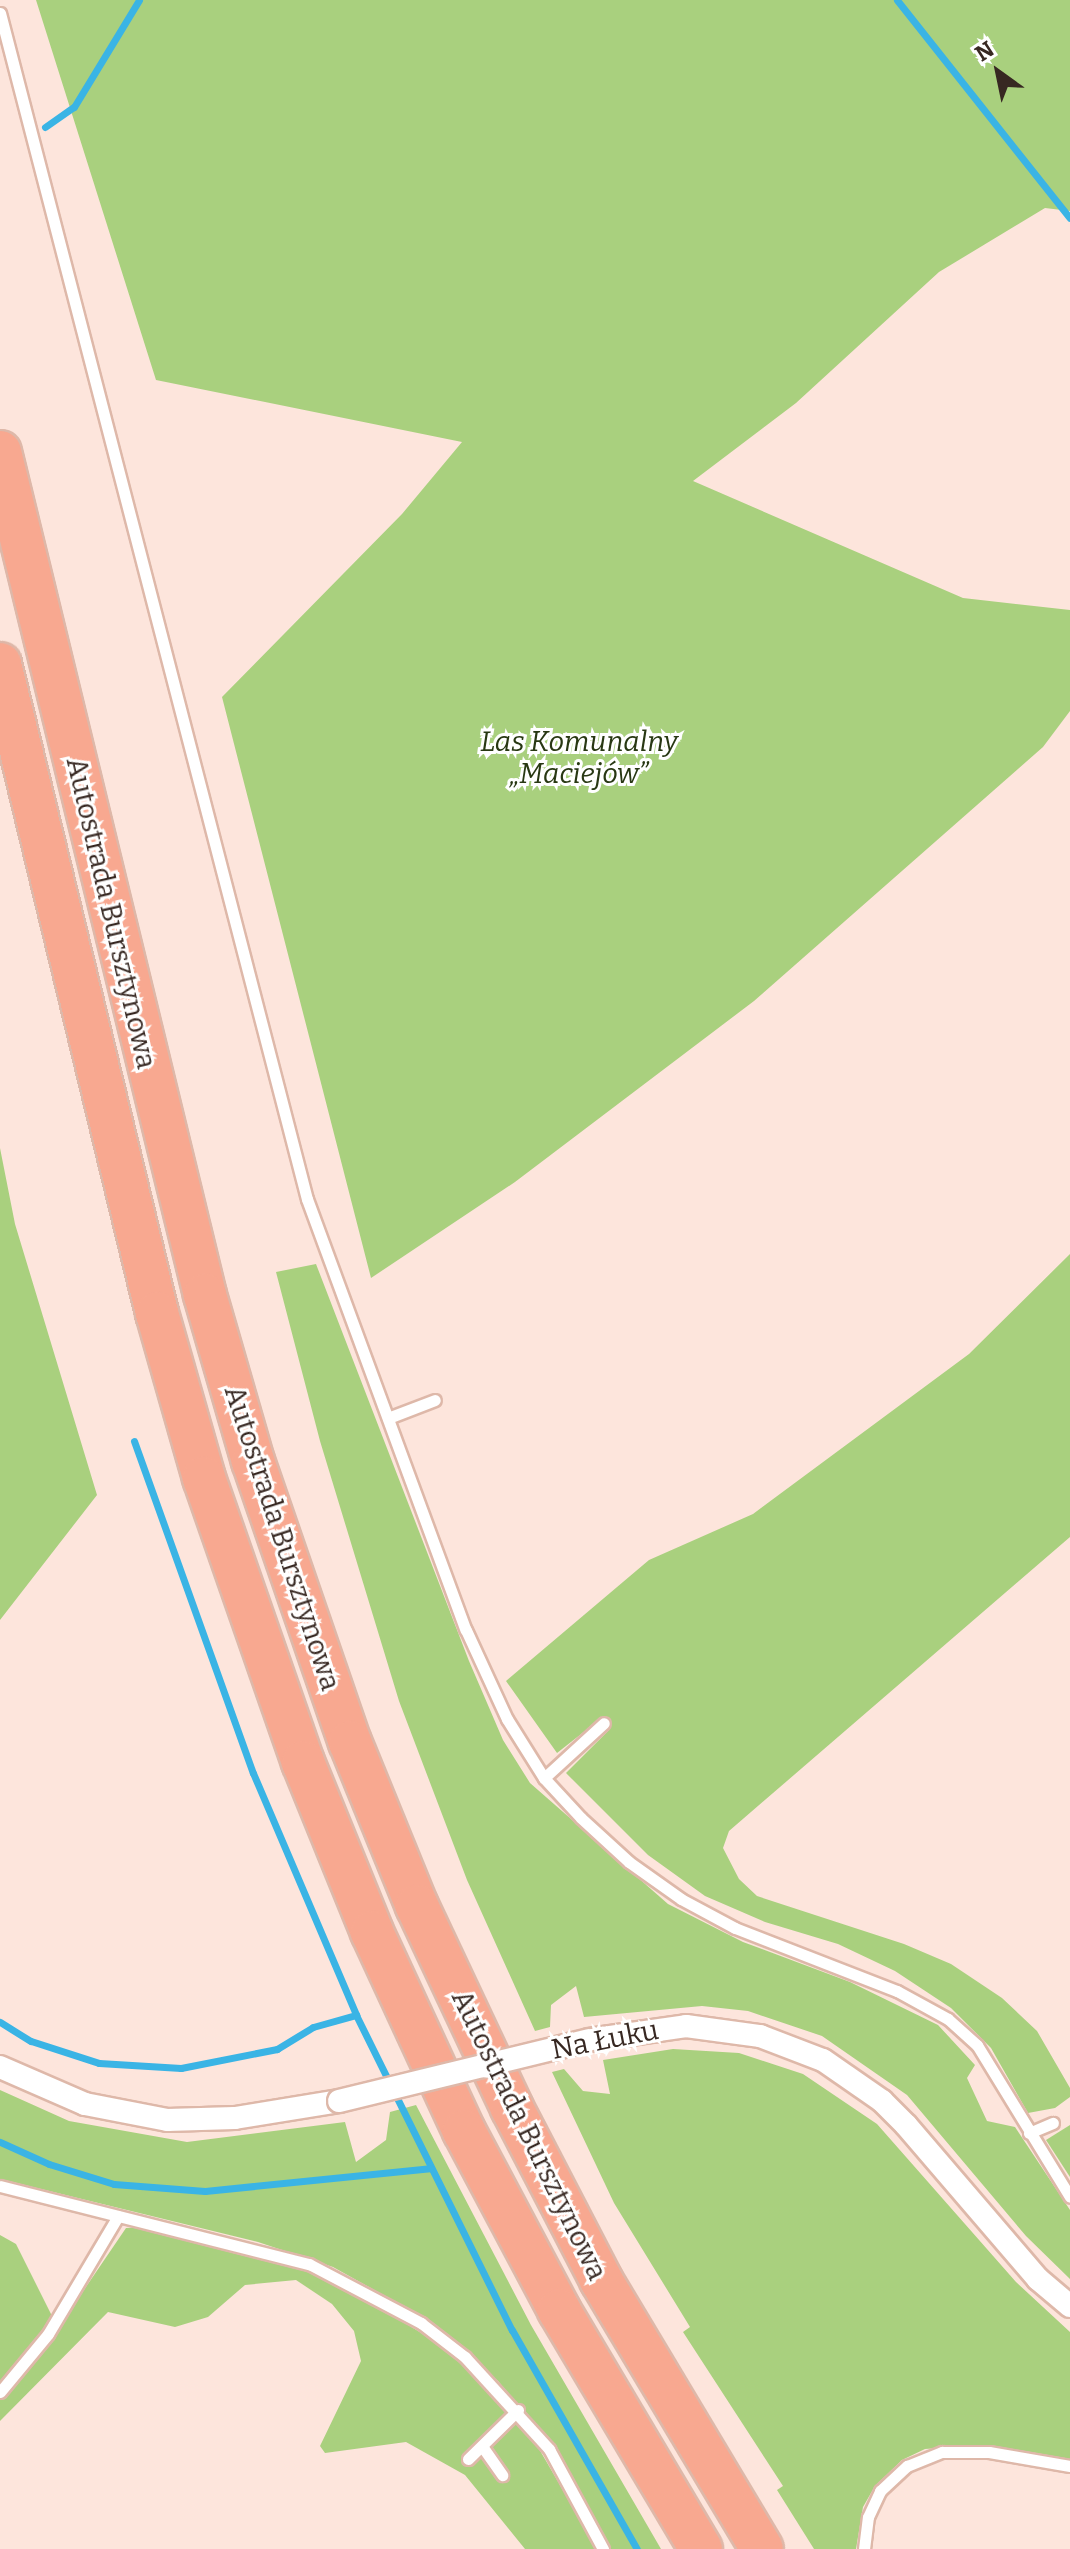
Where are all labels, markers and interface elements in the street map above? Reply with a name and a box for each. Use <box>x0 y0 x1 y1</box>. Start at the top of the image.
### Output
north arrow <box>958 32 1038 112</box>
text: N <box>970 36 999 67</box>
park label: Las Komunalny „Maciejów” <box>480 725 678 791</box>
street label: Autostrada Bursztynowa <box>59 754 163 1072</box>
street label: Autostrada Bursztynowa <box>217 1381 347 1695</box>
street label: Autostrada Bursztynowa <box>444 1985 614 2285</box>
street label: Na Łuku <box>549 2013 661 2067</box>

